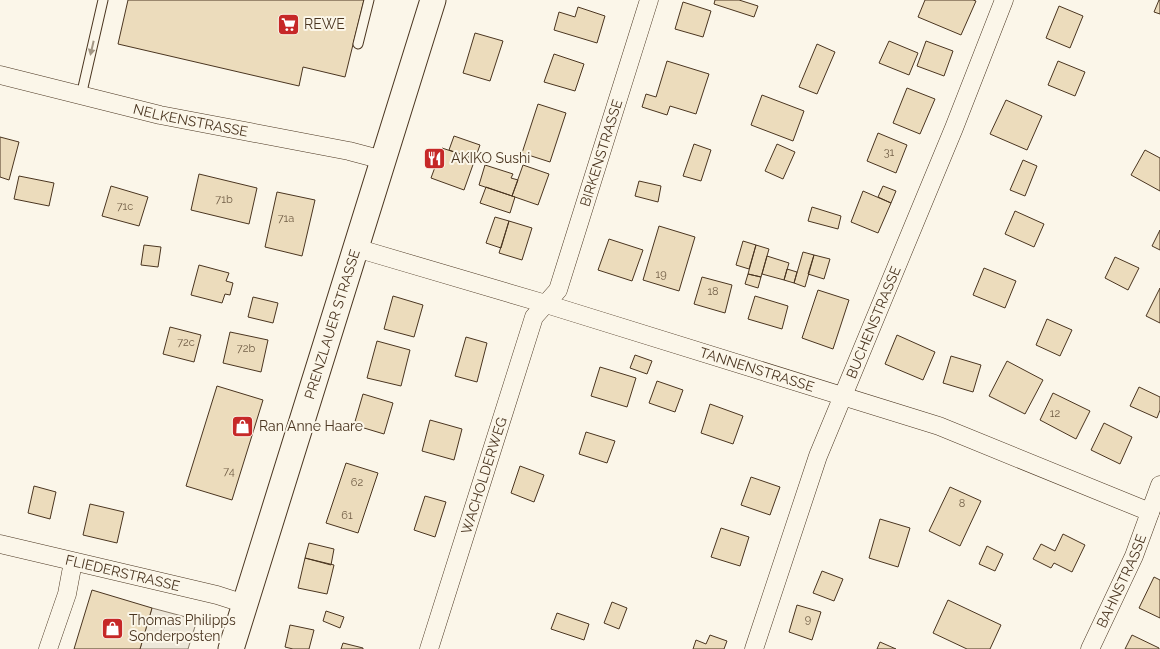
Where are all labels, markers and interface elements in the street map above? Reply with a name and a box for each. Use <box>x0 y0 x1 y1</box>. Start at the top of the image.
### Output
supermarket icon: REWE <box>276 12 300 36</box>
place label: REWE <box>304 16 345 32</box>
one-way arrow <box>88 40 96 55</box>
street label: BIRKENSTRASSE <box>577 97 625 208</box>
street label: NELKENSTRASSE <box>132 101 249 140</box>
restaurant icon: AKIKO Sushi <box>423 146 447 170</box>
house number: 31 <box>884 146 895 159</box>
place label: AKIKO Sushi <box>451 150 530 166</box>
house number: 71b <box>215 193 233 206</box>
house number: 71c <box>117 200 133 213</box>
house number: 71a <box>278 212 294 225</box>
street label: PRENZLAUER STRASSE <box>301 247 363 401</box>
street label: BUCHENSTRASSE <box>843 264 904 381</box>
house number: 19 <box>655 268 667 281</box>
house number: 18 <box>707 285 719 298</box>
house number: 72c <box>177 336 195 349</box>
house number: 72b <box>237 342 255 355</box>
street label: TANNENSTRASSE <box>698 344 816 395</box>
house number: 12 <box>1050 407 1060 420</box>
shop icon: Ran Anne Haare <box>231 414 255 438</box>
street label: WACHOLDERWEG <box>458 415 510 536</box>
place label: Ran Anne Haare <box>259 418 363 434</box>
house number: 74 <box>223 465 235 478</box>
house number: 62 <box>351 476 363 489</box>
house number: 8 <box>959 497 965 510</box>
house number: 61 <box>341 509 353 522</box>
street label: BAHNSTRASSE <box>1093 532 1149 630</box>
street label: FLIEDERSTRASSE <box>64 552 182 594</box>
place label: Thomas Philipps Sonderposten <box>129 612 236 644</box>
house number: 9 <box>805 613 811 626</box>
shop icon: Thomas Philipps Sonderposten <box>101 616 125 640</box>

